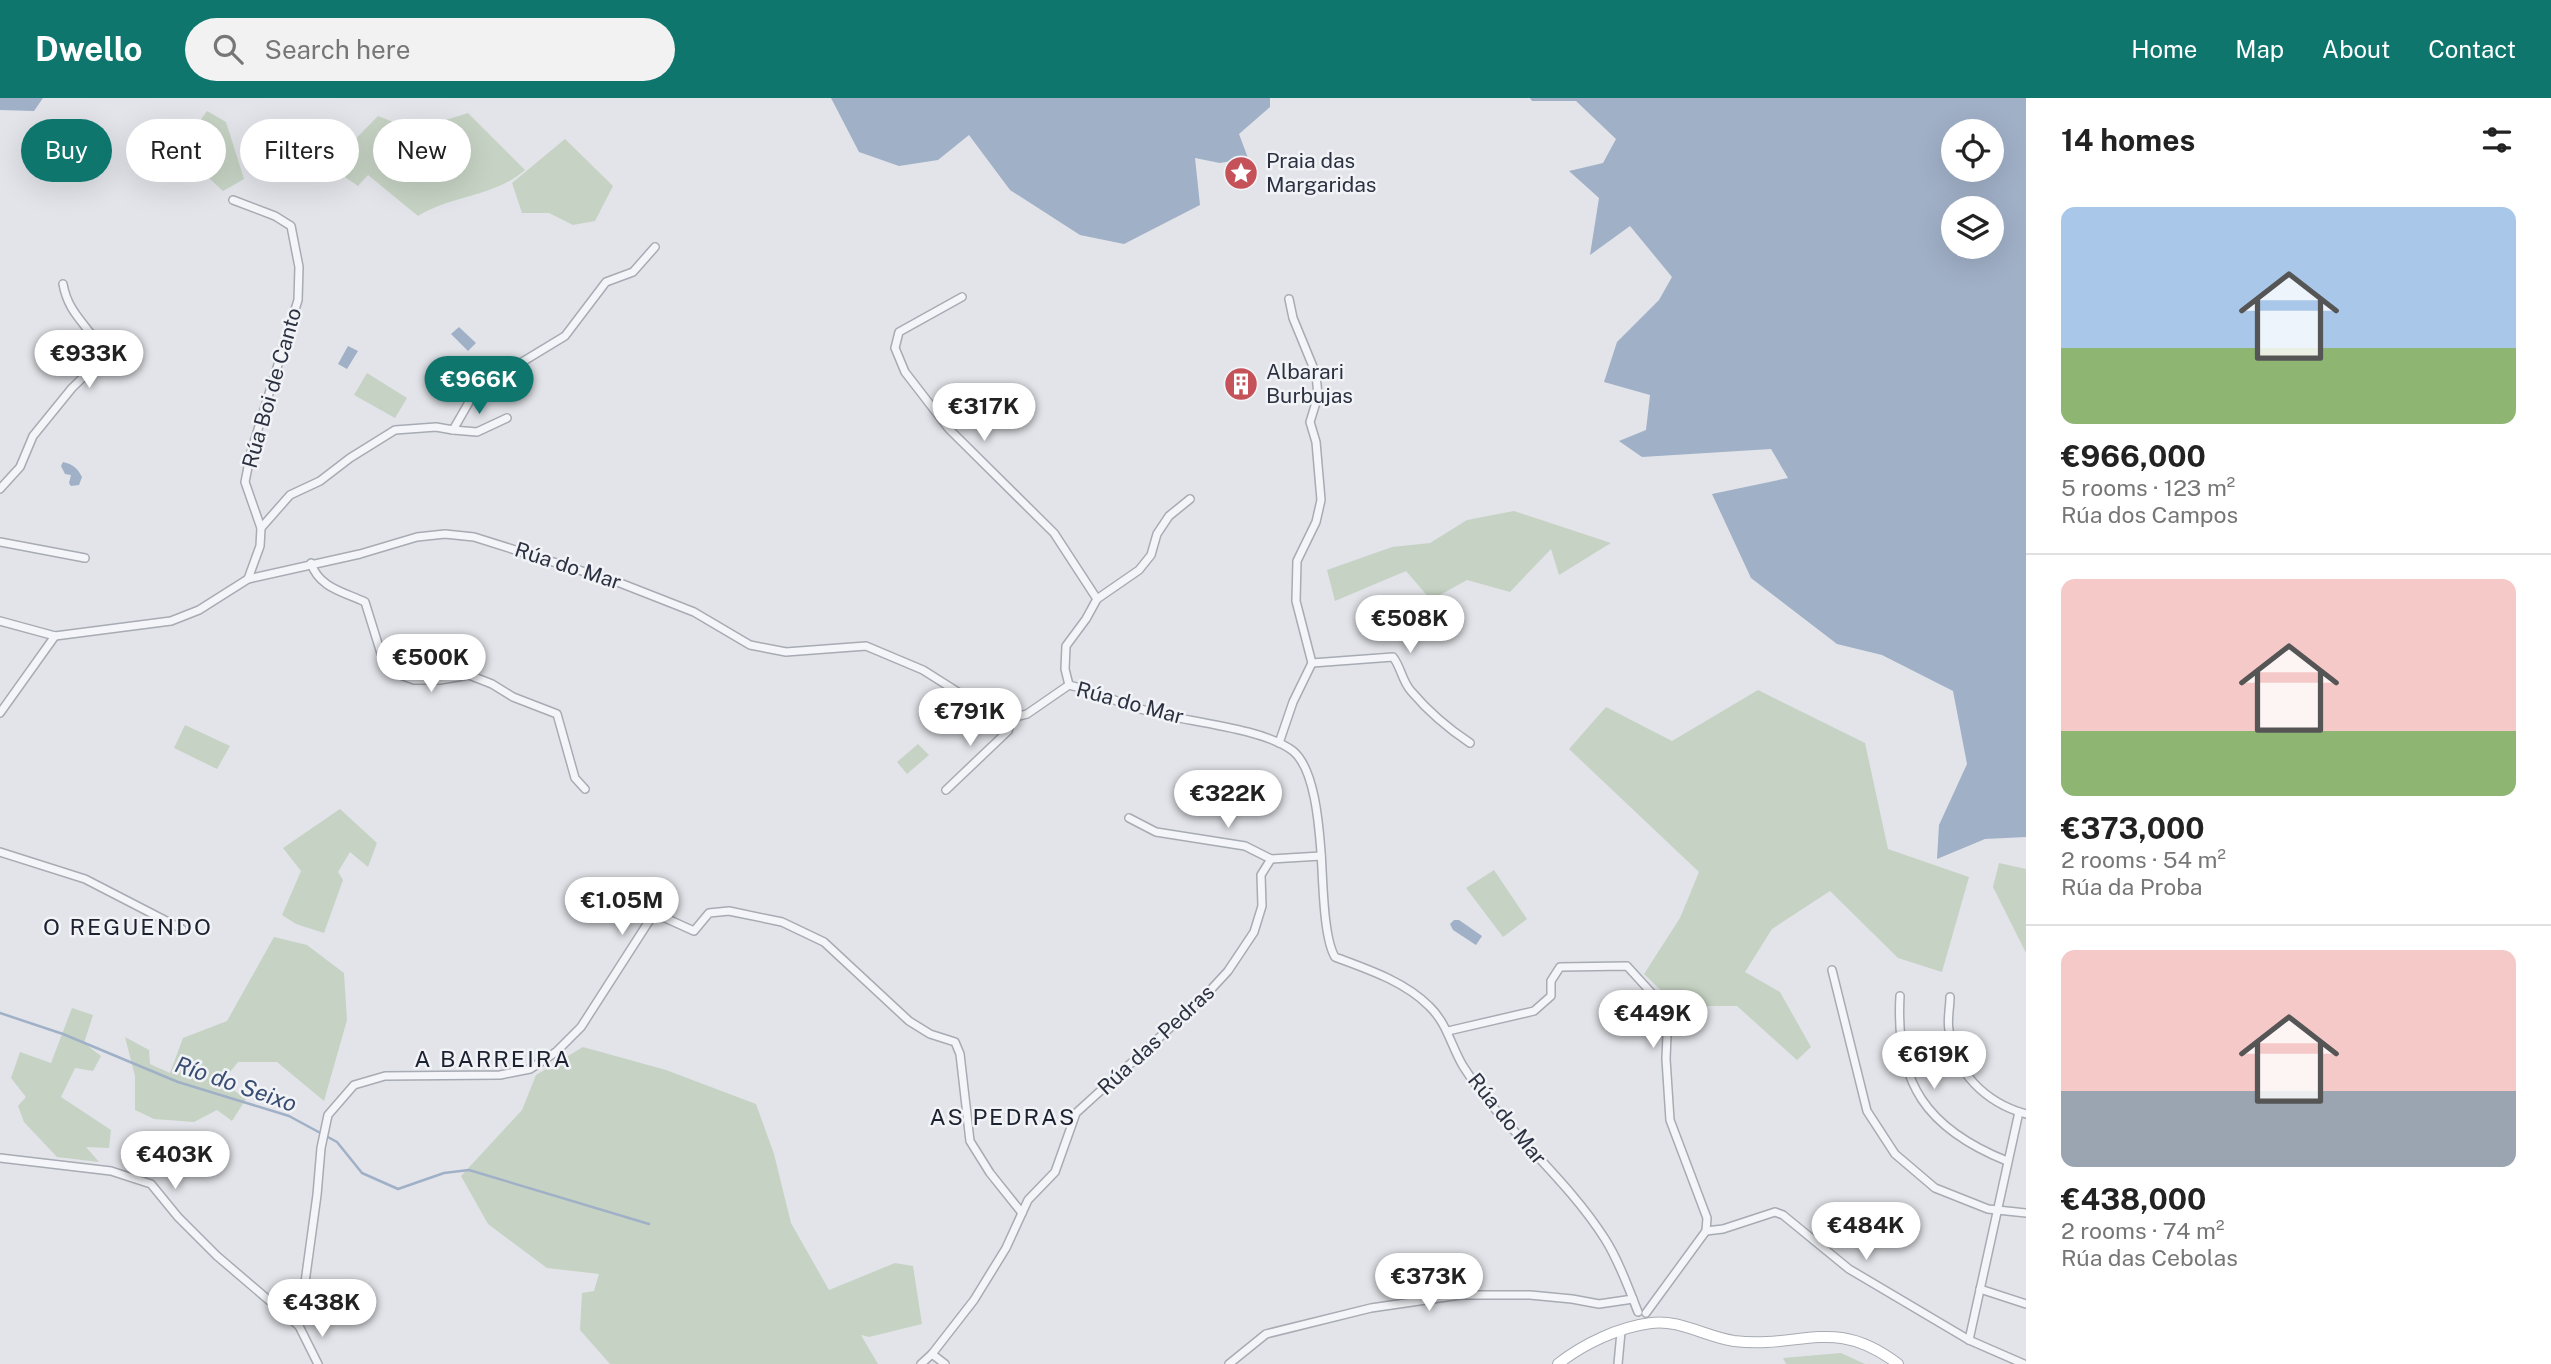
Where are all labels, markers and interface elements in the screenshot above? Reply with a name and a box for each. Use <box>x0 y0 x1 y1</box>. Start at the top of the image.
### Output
search box <box>185 18 675 81</box>
text: Dwello <box>35 30 143 68</box>
icon: search <box>209 30 247 68</box>
text: Search here <box>265 34 411 65</box>
text: Home <box>2131 35 2197 63</box>
text: Map <box>2235 35 2284 63</box>
text: About <box>2322 35 2390 63</box>
text: Contact <box>2428 35 2516 63</box>
chip: Buy <box>21 119 112 182</box>
chip: Rent <box>126 119 226 182</box>
chip: Filters <box>240 119 359 182</box>
chip: New <box>373 119 471 182</box>
map controls <box>1941 119 2004 259</box>
button: locate <box>1941 119 2004 182</box>
icon: filters <box>2478 121 2516 159</box>
text: 14 homes <box>2061 122 2195 158</box>
place label: Praia das Margaridas <box>1266 148 1376 197</box>
place icon: Praia das Margaridas <box>1222 154 1260 192</box>
button: layers <box>1941 196 2004 259</box>
icon: home <box>2226 253 2352 379</box>
street label: Rúa Boi de Canto <box>237 305 306 471</box>
pin: €933K <box>40 330 138 390</box>
text: €933K <box>50 339 128 366</box>
pin: €966K <box>430 356 528 416</box>
place label: Albarari Burbujas <box>1266 359 1353 408</box>
text: €966K <box>441 365 517 392</box>
building icon: Albarari Burbujas <box>1222 365 1260 403</box>
pin: €317K <box>935 384 1033 443</box>
text: €317K <box>948 392 1020 419</box>
text: €966,000 <box>2061 438 2206 474</box>
text: 5 rooms · 123 m² <box>2061 474 2235 501</box>
text: Rúa dos Campos <box>2061 501 2238 528</box>
street label: Rúa do Mar <box>512 537 625 594</box>
pin: €508K <box>1361 596 1459 655</box>
text: €508K <box>1371 604 1449 631</box>
icon: home <box>2226 625 2352 751</box>
pin: €500K <box>382 634 480 694</box>
text: €500K <box>393 643 469 670</box>
street label: Rúa do Mar <box>1074 676 1187 729</box>
pin: €791K <box>921 688 1019 748</box>
text: €791K <box>935 697 1005 724</box>
pin: €322K <box>1179 770 1277 830</box>
text: €322K <box>1190 779 1266 806</box>
text: €373,000 <box>2061 810 2205 846</box>
text: 2 rooms · 54 m² <box>2061 846 2226 873</box>
text: Rúa da Proba <box>2061 873 2203 900</box>
pin: €1.05M <box>565 878 679 937</box>
text: €1.05M <box>581 886 663 913</box>
district label: O REGUENDO <box>43 913 213 940</box>
street label: Rúa das Pedras <box>1092 979 1219 1100</box>
pin: €449K <box>1604 990 1702 1050</box>
icon: home <box>2226 996 2352 1122</box>
text: €449K <box>1615 999 1691 1026</box>
pin: €619K <box>1885 1032 1983 1091</box>
text: €619K <box>1898 1040 1970 1067</box>
district label: A BARREIRA <box>414 1045 572 1072</box>
water label: Río do Seixo <box>172 1050 301 1117</box>
street label: Rúa do Mar <box>1463 1068 1552 1169</box>
district label: AS PEDRAS <box>929 1103 1077 1130</box>
pin: €403K <box>126 1132 224 1191</box>
text: €403K <box>137 1140 213 1167</box>
text: €438,000 <box>2061 1181 2206 1217</box>
pin: €484K <box>1817 1202 1915 1262</box>
text: €484K <box>1827 1211 1905 1238</box>
text: 2 rooms · 74 m² <box>2061 1217 2224 1244</box>
text: Rúa das Cebolas <box>2061 1244 2238 1271</box>
pin: €373K <box>1380 1254 1478 1313</box>
text: €373K <box>1391 1262 1467 1289</box>
pin: €438K <box>273 1280 371 1339</box>
text: €438K <box>283 1288 361 1315</box>

